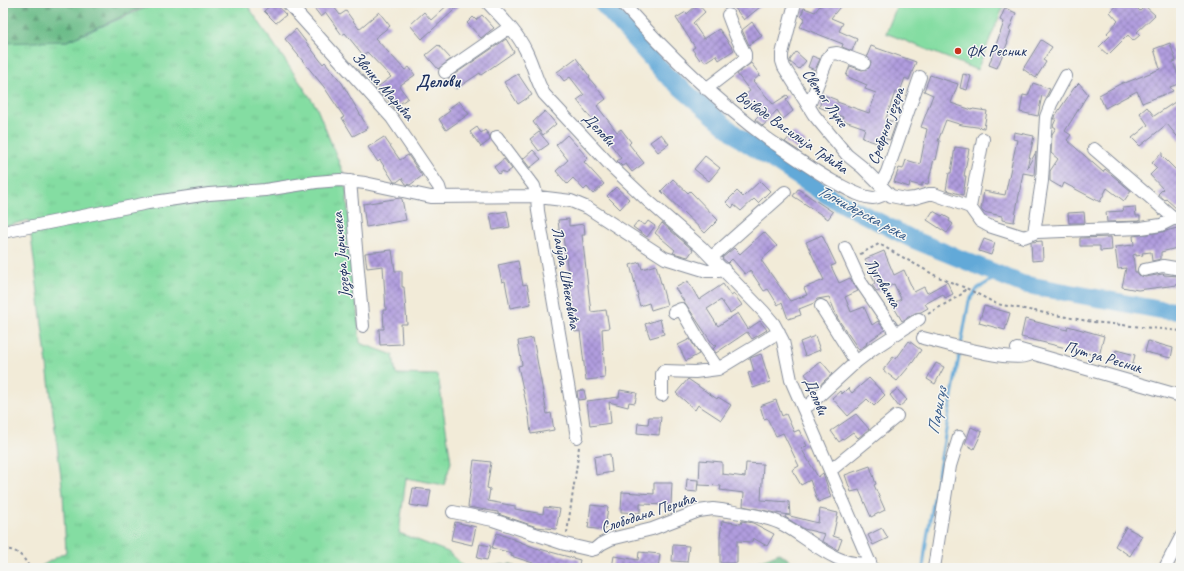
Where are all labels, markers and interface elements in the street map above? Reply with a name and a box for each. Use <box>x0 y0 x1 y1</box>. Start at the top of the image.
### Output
place label: ФК Ресник <box>966 41 1027 61</box>
marker: ФК Ресник <box>953 46 963 56</box>
street label: Звонка Марића <box>348 47 419 125</box>
street label: Светог Луке <box>798 65 853 133</box>
district label: Делови <box>416 71 461 92</box>
street label: Сребрног језера <box>863 83 910 167</box>
street label: Војводе Василија Трбића <box>732 86 853 179</box>
street label: Делови <box>579 108 620 151</box>
water label: Топчидерска река <box>814 180 912 245</box>
street label: Јозефа Јиричека <box>327 210 355 300</box>
street label: Лабуда Шћековића <box>547 225 585 332</box>
street label: Луговачка <box>860 254 906 312</box>
street label: Пут за Ресник <box>1062 336 1145 378</box>
street label: Делови <box>799 375 833 419</box>
water label: Паригуз <box>923 383 952 436</box>
street label: Слободана Перића <box>598 488 699 538</box>

